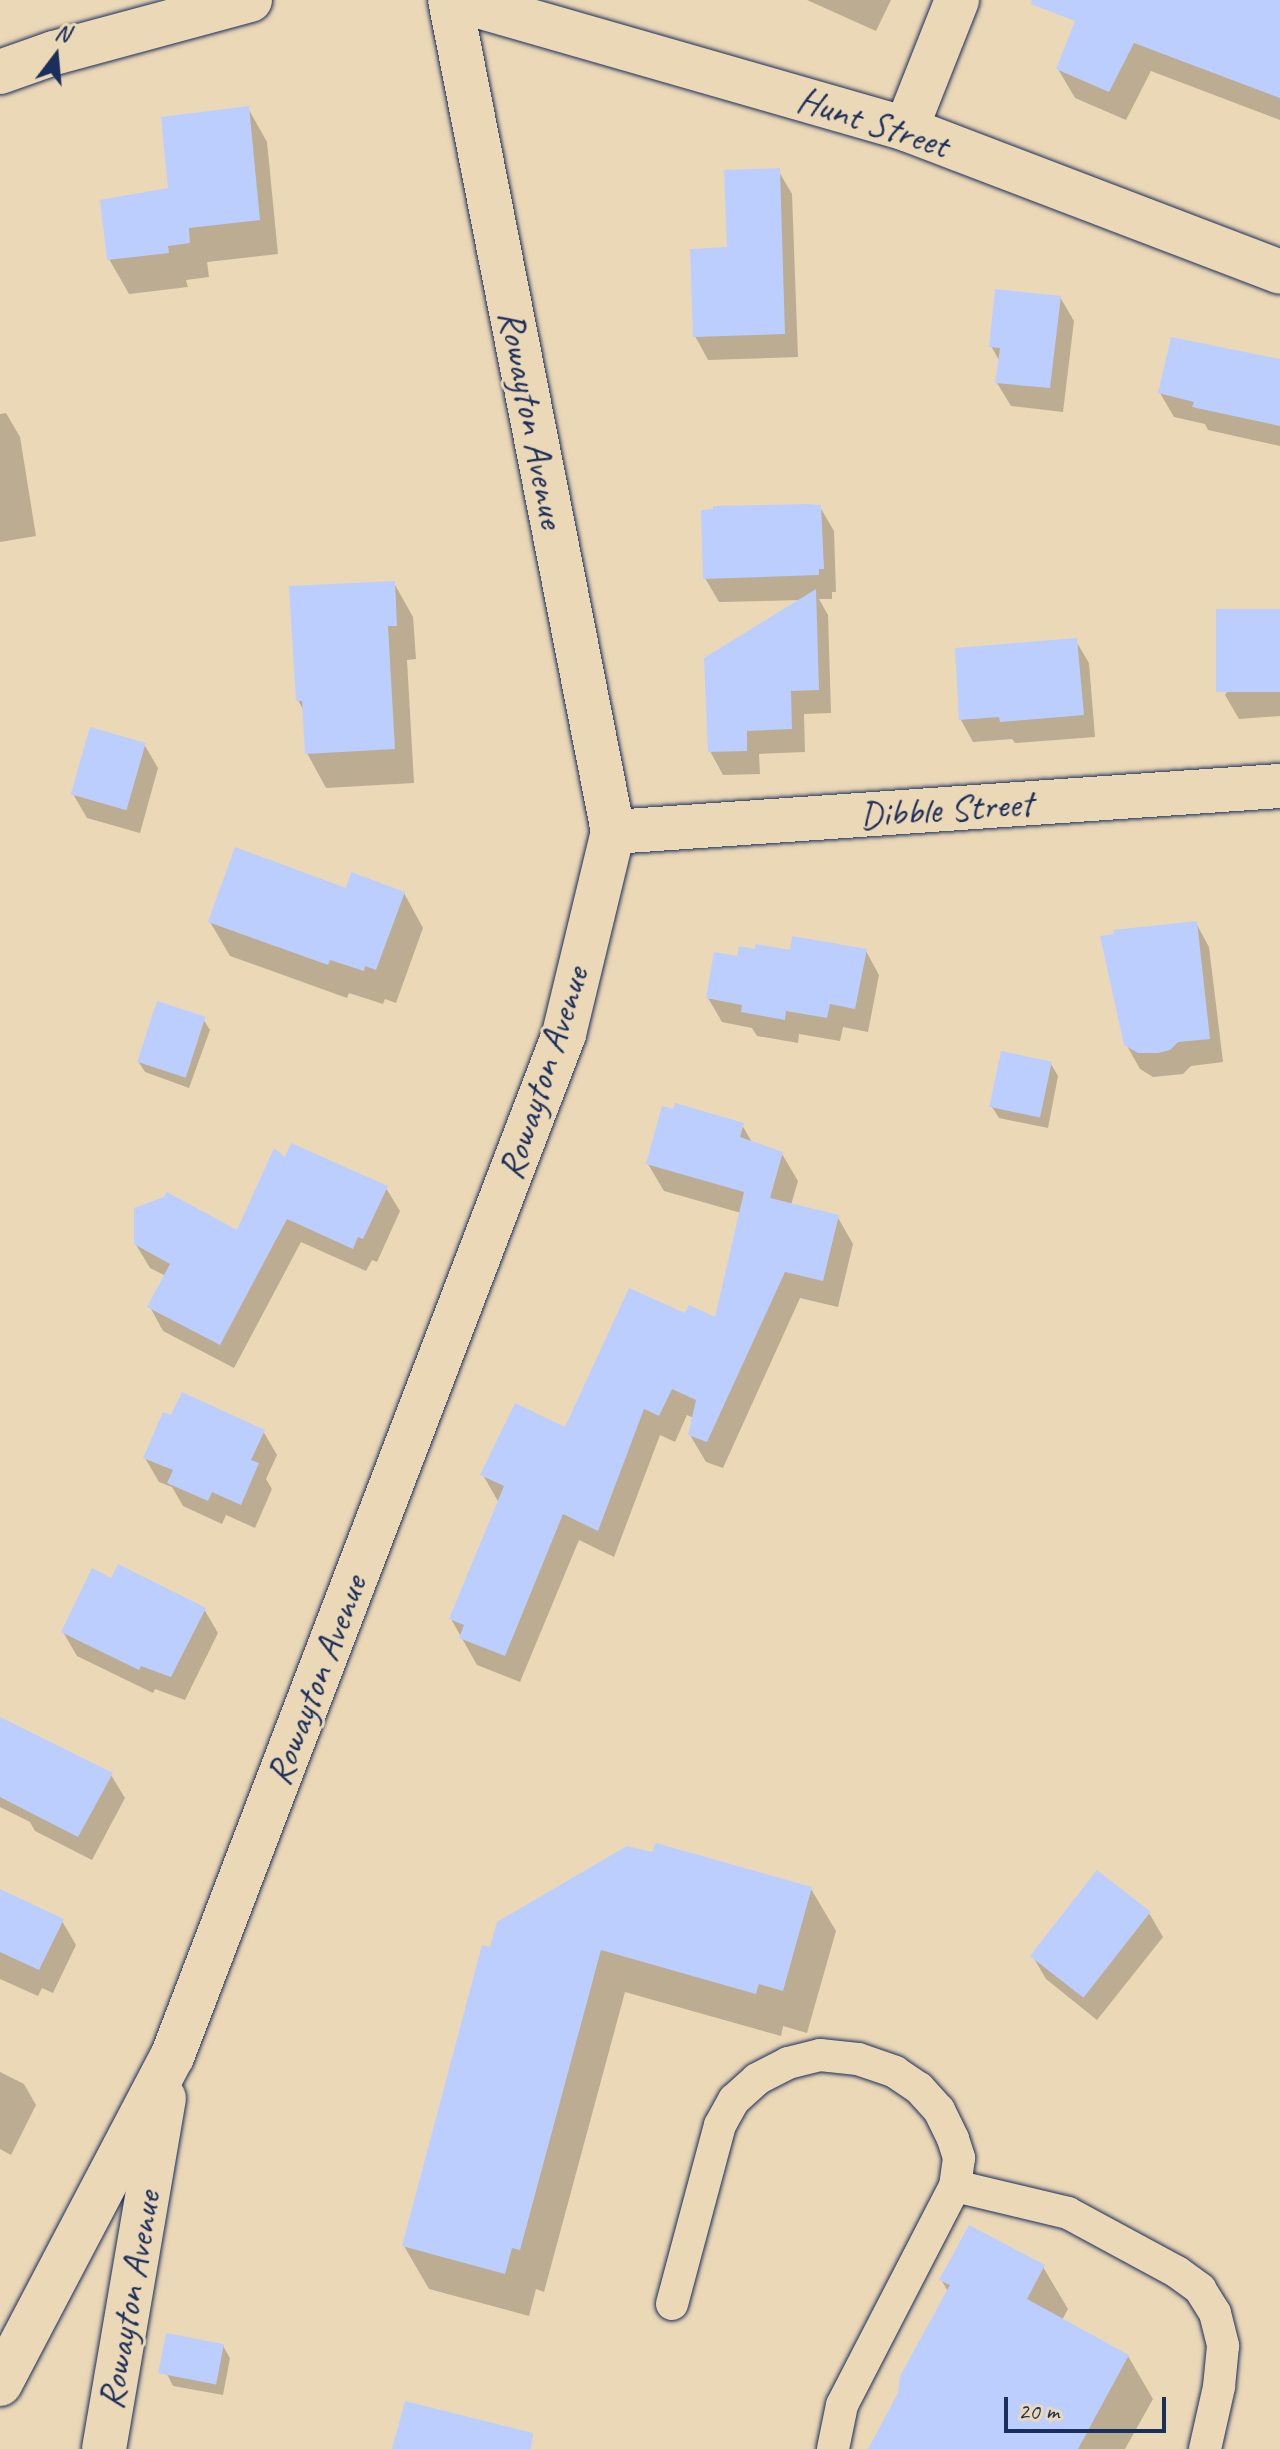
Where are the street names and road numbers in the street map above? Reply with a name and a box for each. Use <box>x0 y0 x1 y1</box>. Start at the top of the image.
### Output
street label: Hunt Street <box>791 76 955 168</box>
street label: Rowayton Avenue <box>489 306 575 532</box>
street label: Dibble Street <box>858 780 1034 838</box>
street label: Rowayton Avenue <box>487 961 599 1185</box>
street label: Rowayton Avenue <box>255 1569 377 1791</box>
street label: Rowayton Avenue <box>87 2187 171 2413</box>

